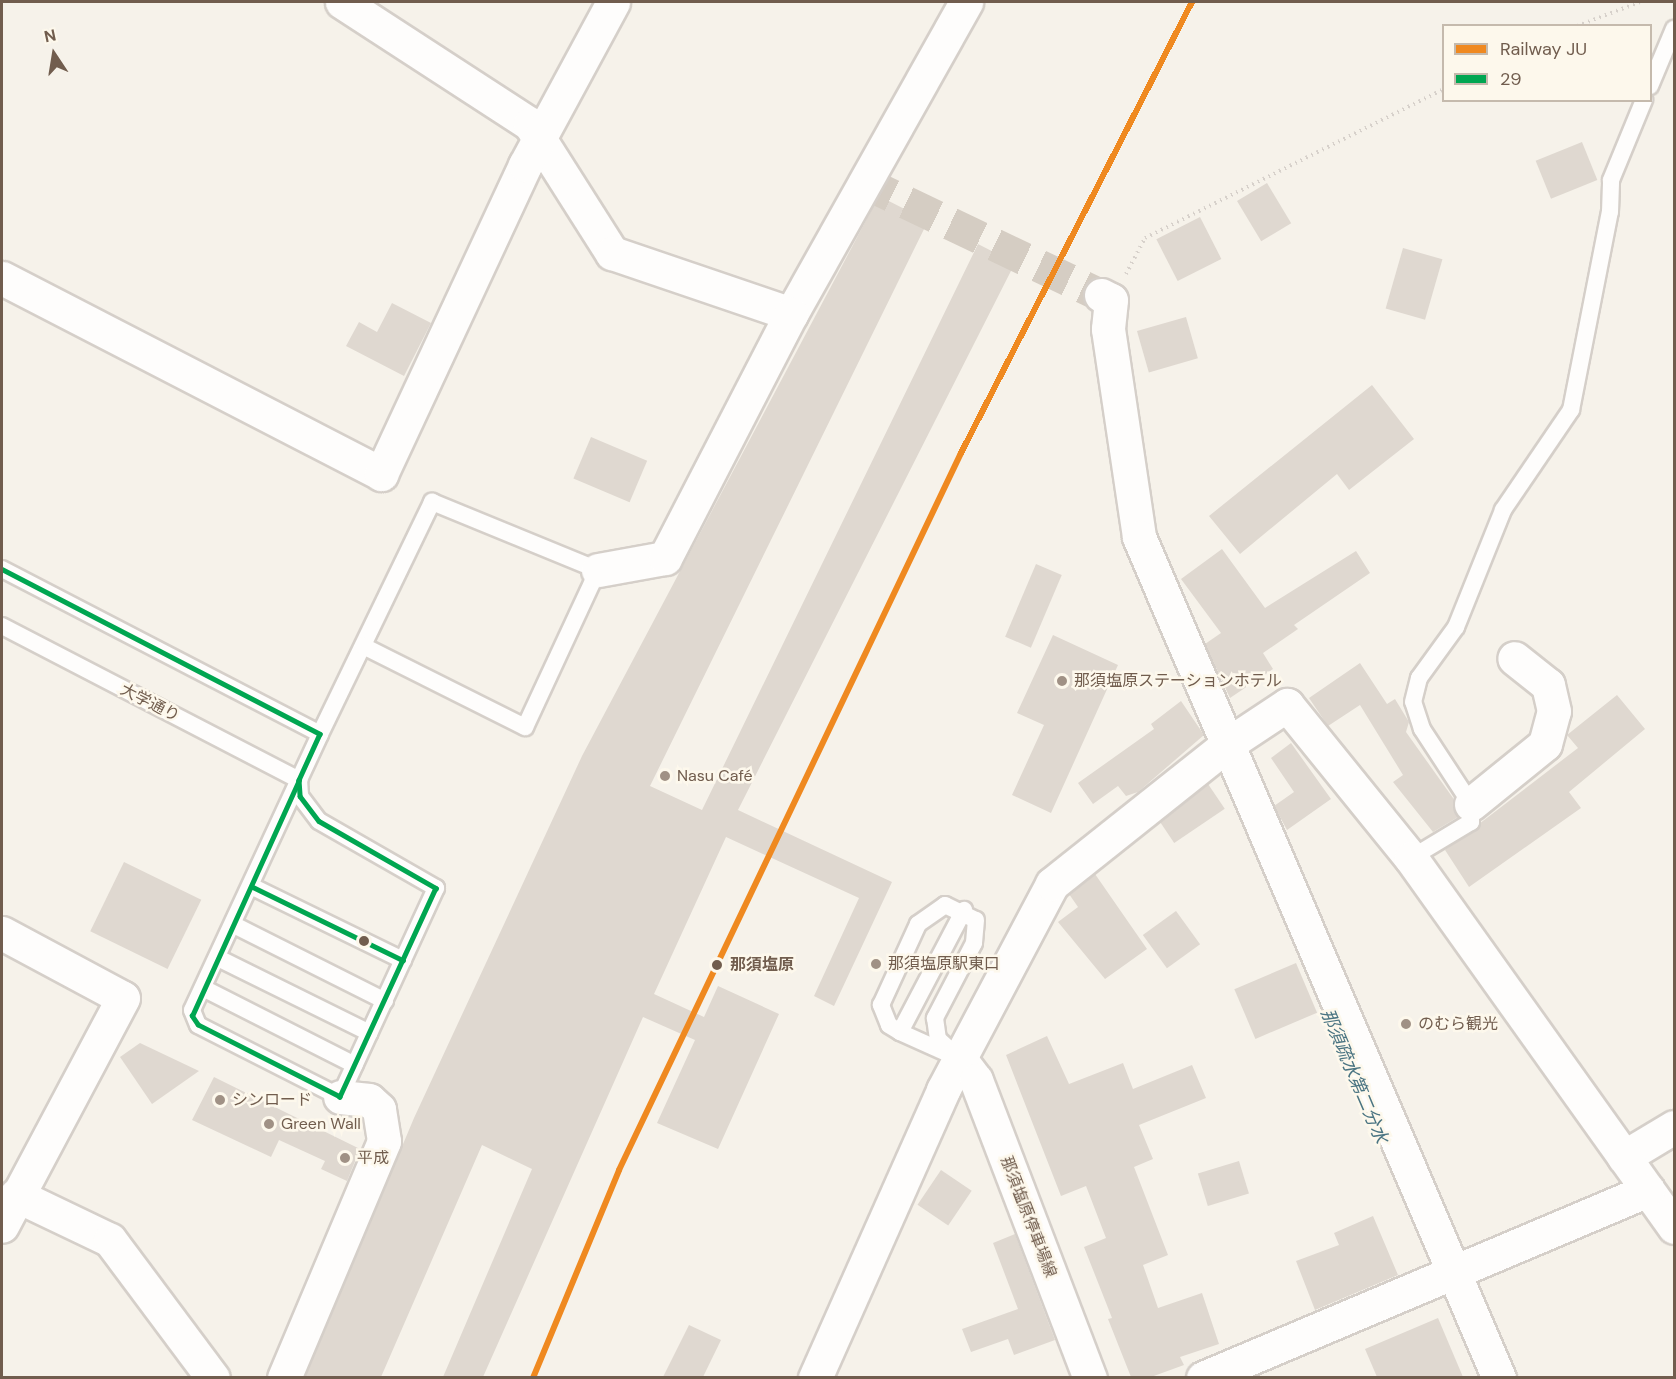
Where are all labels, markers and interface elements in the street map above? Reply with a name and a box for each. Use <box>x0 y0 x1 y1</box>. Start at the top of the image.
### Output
north arrow <box>24 24 84 84</box>
text: N <box>42 24 58 47</box>
legend <box>1442 24 1652 102</box>
text: Railway JU <box>1500 37 1587 61</box>
text: 29 <box>1500 67 1522 91</box>
place label: 那須塩原ステーションホテル <box>1074 671 1282 691</box>
marker: 那須塩原ステーションホテル <box>1055 674 1069 688</box>
street label: 大学通り <box>117 680 183 726</box>
place label: Nasu Café <box>677 766 753 786</box>
marker: Nasu Café <box>658 769 672 783</box>
unlabelled marker <box>358 935 370 947</box>
place label: 那須塩原駅東口 <box>888 954 1000 974</box>
place label: 那須塩原 <box>730 955 794 975</box>
marker: 那須塩原 <box>708 956 726 974</box>
marker: 那須塩原駅東口 <box>869 957 883 971</box>
water label: 那須疏水第二分水 <box>1316 1006 1392 1146</box>
place label: のむら観光 <box>1418 1014 1498 1034</box>
marker: のむら観光 <box>1399 1017 1413 1031</box>
place label: シンロード <box>232 1090 312 1110</box>
marker: シンロード <box>213 1093 227 1107</box>
place label: Green Wall <box>281 1114 361 1134</box>
marker: Green Wall <box>262 1117 276 1131</box>
place label: 平成 <box>357 1148 389 1168</box>
marker: 平成 <box>338 1151 352 1165</box>
street label: 那須塩原停車場線 <box>996 1154 1060 1280</box>

